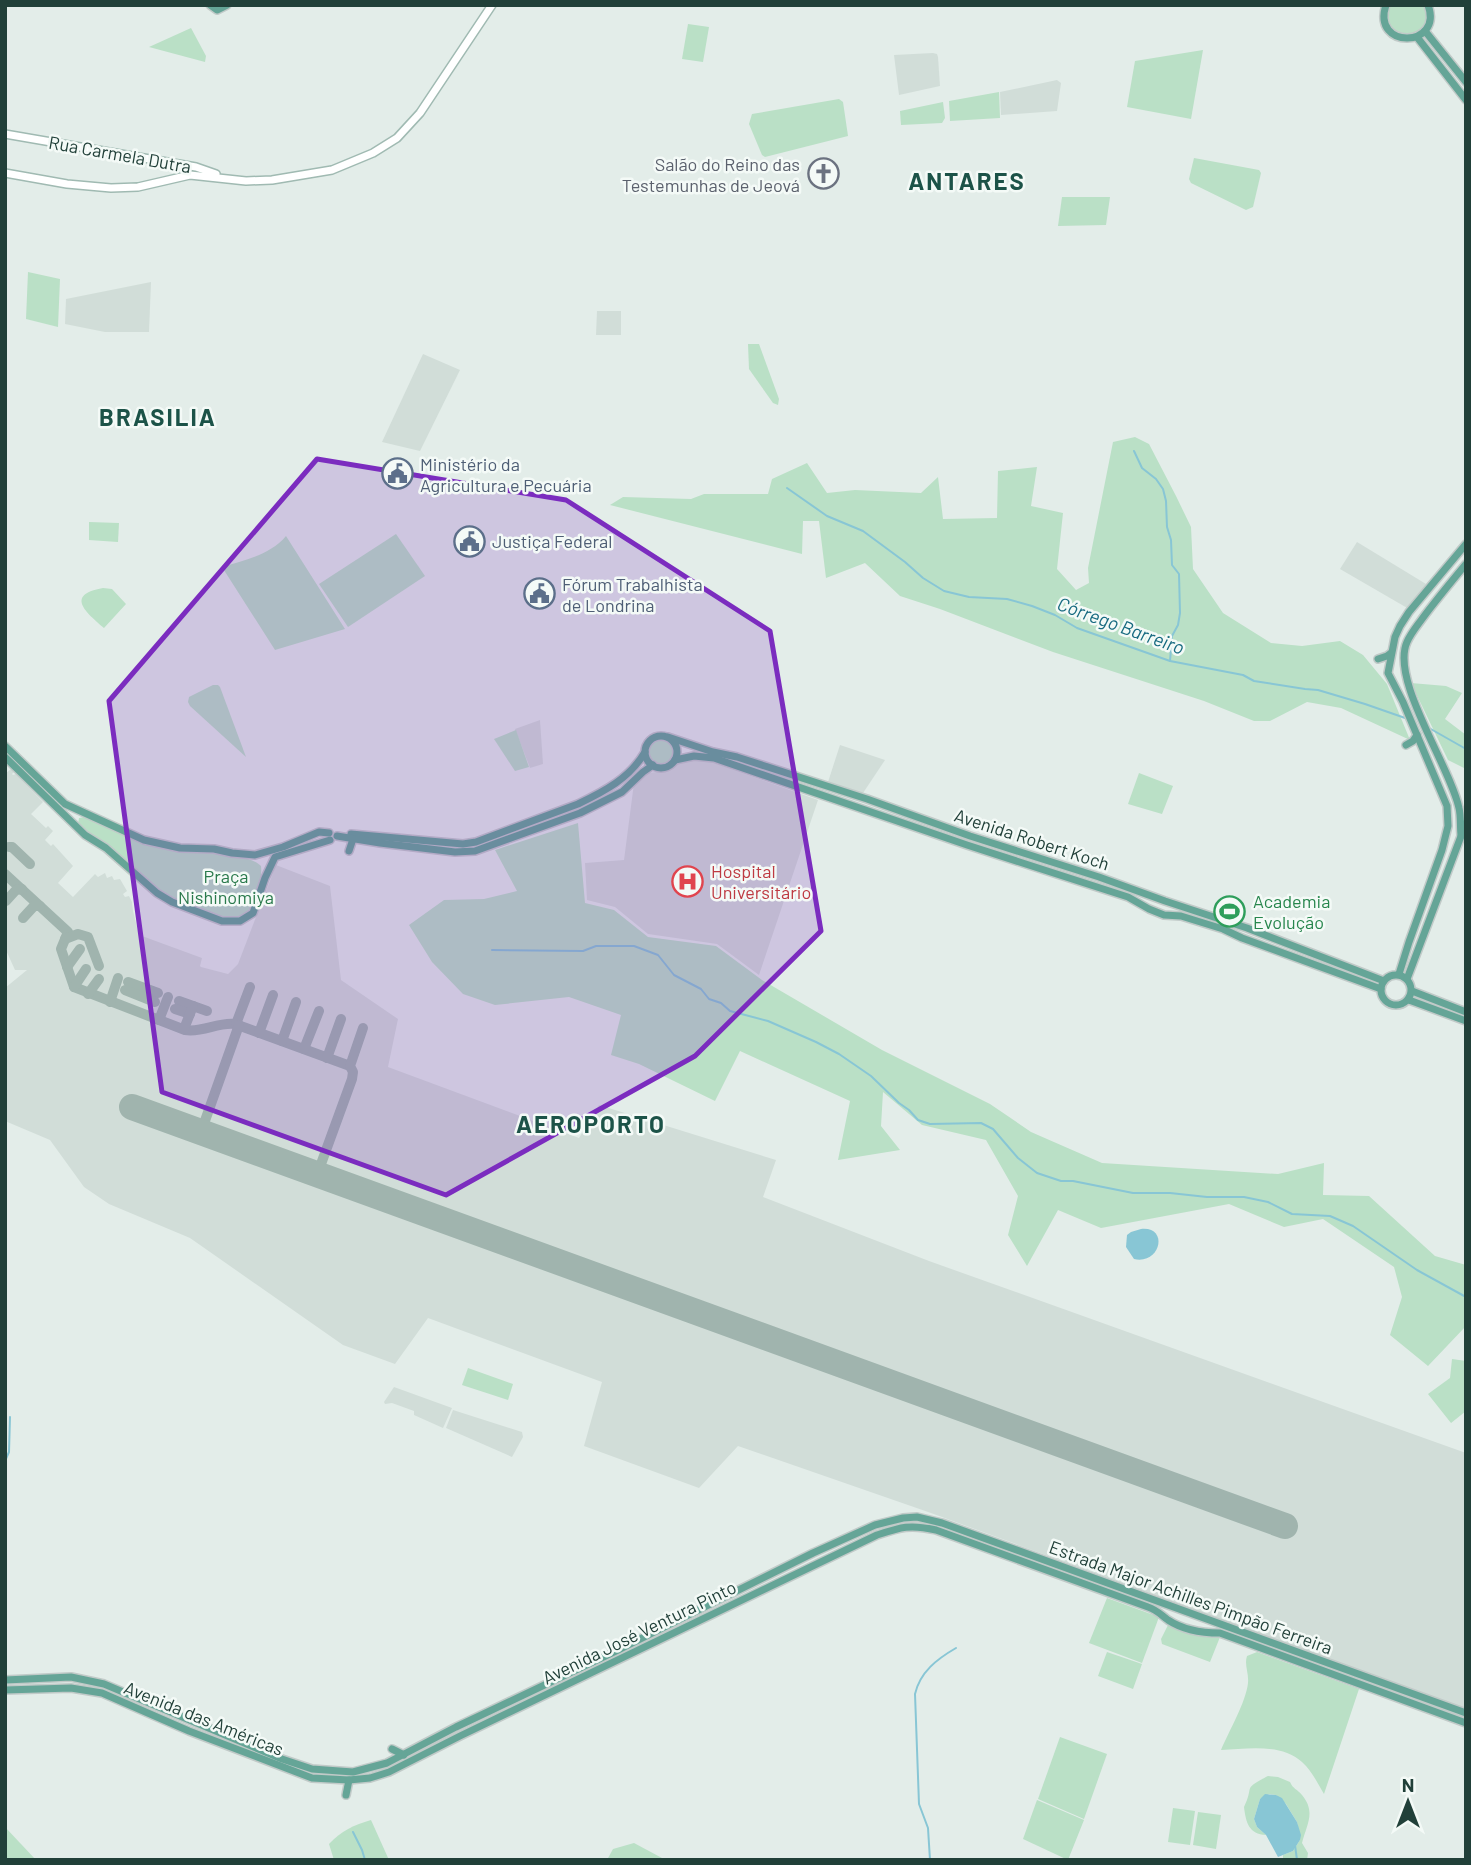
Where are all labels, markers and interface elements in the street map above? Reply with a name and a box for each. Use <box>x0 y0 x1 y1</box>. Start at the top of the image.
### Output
street label: Rua Carmela Dutra <box>47 131 193 177</box>
place label: Salão do Reino das Testemunhas de Jeová <box>622 153 800 196</box>
church icon: Salão do Reino das Testemunhas de Jeová <box>806 157 840 191</box>
district label: ANTARES <box>908 166 1026 195</box>
district label: BRASILIA <box>99 402 217 431</box>
place label: Ministério da Agricultura e Pecuária <box>420 453 592 496</box>
public building icon: Ministério da Agricultura e Pecuária <box>380 457 414 491</box>
public building icon: Justiça Federal <box>452 524 486 558</box>
place label: Justiça Federal <box>492 530 612 552</box>
place label: Fórum Trabalhista de Londrina <box>562 573 703 616</box>
public building icon: Fórum Trabalhista de Londrina <box>522 577 556 611</box>
water label: Córrego Barreiro <box>1054 591 1188 659</box>
street label: Avenida Robert Koch <box>952 804 1112 874</box>
place label: Hospital Universitário <box>711 860 811 903</box>
hospital icon: Hospital Universitário <box>671 864 705 898</box>
park label: Praça Nishinomiya <box>178 865 274 908</box>
place label: Academia Evolução <box>1253 890 1330 933</box>
sports icon: Academia Evolução <box>1213 894 1247 928</box>
district label: AEROPORTO <box>516 1109 666 1138</box>
street label: Estrada Major Achilles Pimpão Ferreira <box>1046 1535 1336 1659</box>
street label: Avenida José Ventura Pinto <box>539 1575 739 1689</box>
street label: Avenida das Américas <box>121 1676 287 1760</box>
north arrow <box>1373 1767 1443 1837</box>
text: N <box>1402 1773 1414 1796</box>

